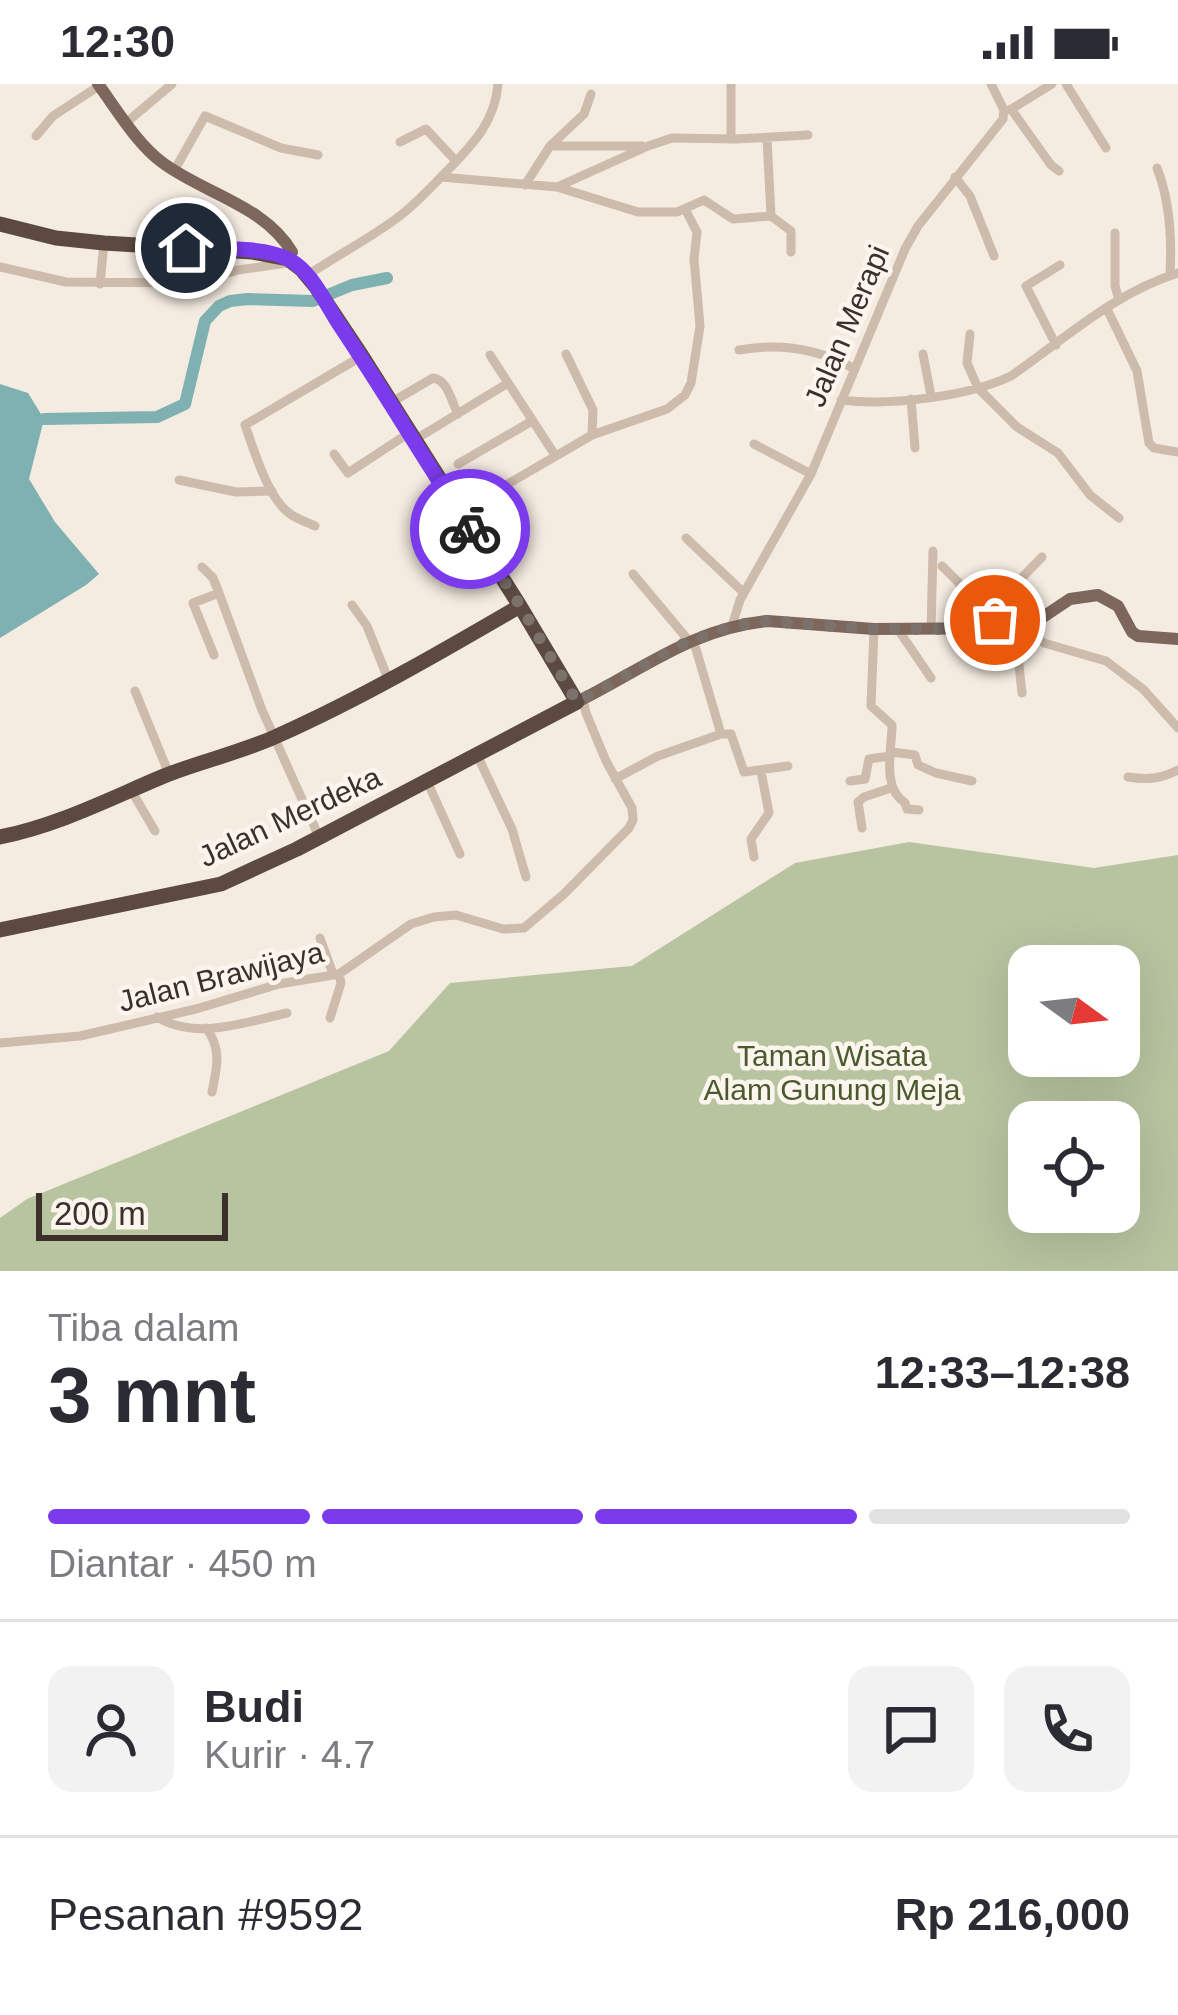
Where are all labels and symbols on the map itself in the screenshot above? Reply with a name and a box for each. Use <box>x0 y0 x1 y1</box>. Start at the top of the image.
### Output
pin <box>135 197 237 299</box>
street label: Jalan Merapi <box>798 240 895 411</box>
courier <box>410 469 530 589</box>
pin <box>944 569 1046 671</box>
street label: Jalan Merdeka <box>194 760 386 873</box>
street label: Jalan Brawijaya <box>115 935 327 1018</box>
north arrow <box>1008 945 1140 1077</box>
park label: Taman Wisata Alam Gunung Meja <box>704 1039 961 1106</box>
scale bar <box>36 1187 228 1240</box>

